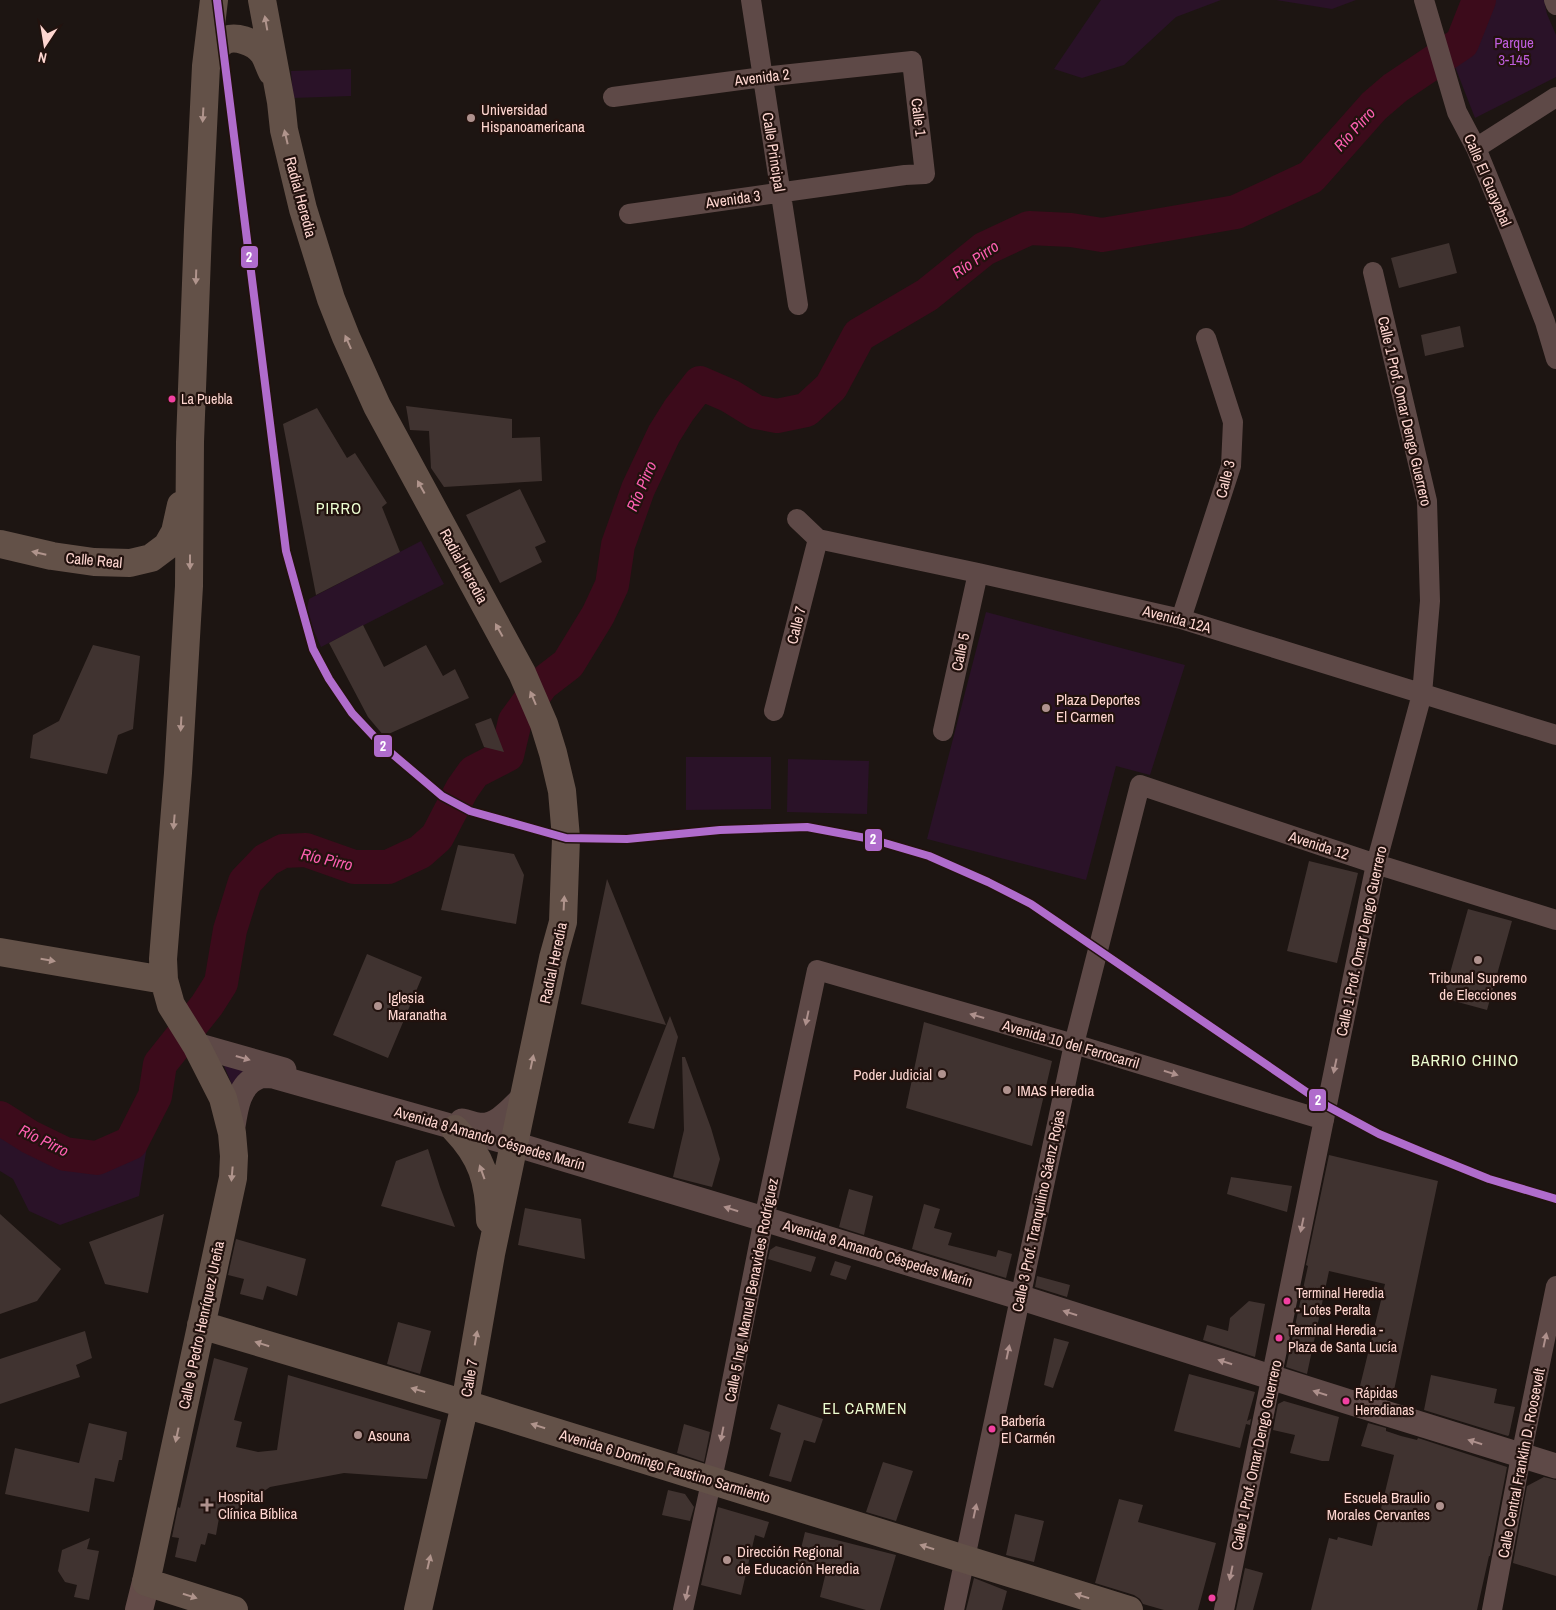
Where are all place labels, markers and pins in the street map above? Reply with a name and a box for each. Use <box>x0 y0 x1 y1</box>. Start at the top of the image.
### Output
place label: Universidad Hispanoamericana <box>481 99 585 137</box>
marker: Universidad Hispanoamericana <box>465 112 477 124</box>
place label: La Puebla <box>181 390 233 408</box>
marker: La Puebla <box>167 394 177 404</box>
place label: Plaza Deportes El Carmen <box>1056 689 1140 727</box>
marker: Plaza Deportes El Carmen <box>1040 702 1052 714</box>
marker: Tribunal Supremo de Elecciones <box>1472 954 1484 966</box>
place label: Tribunal Supremo de Elecciones <box>1429 967 1527 1005</box>
place label: Iglesia Maranatha <box>388 987 447 1025</box>
marker: Iglesia Maranatha <box>372 1000 384 1012</box>
place label: Poder Judicial <box>853 1064 932 1085</box>
marker: Poder Judicial <box>936 1068 948 1080</box>
place label: IMAS Heredia <box>1017 1080 1094 1101</box>
marker: IMAS Heredia <box>1001 1084 1013 1096</box>
place label: Terminal Heredia - Lotes Peralta <box>1296 1284 1385 1319</box>
marker: Terminal Heredia - Lotes Peralta <box>1282 1296 1292 1306</box>
place label: Terminal Heredia - Plaza de Santa Lucía <box>1288 1321 1398 1356</box>
marker: Terminal Heredia - Plaza de Santa Lucía <box>1274 1333 1284 1343</box>
place label: Rápidas Heredianas <box>1355 1384 1415 1419</box>
marker: Rápidas Heredianas <box>1341 1396 1351 1406</box>
place label: Barbería El Carmén <box>1001 1412 1055 1447</box>
marker: Barbería El Carmén <box>987 1424 997 1434</box>
place label: Asouna <box>367 1425 410 1446</box>
marker: Asouna <box>352 1429 364 1441</box>
place label: Hospital Clínica Bíblica <box>218 1486 297 1524</box>
place label: Escuela Braulio Morales Cervantes <box>1327 1487 1430 1525</box>
marker: Hospital Clínica Bíblica <box>200 1498 214 1512</box>
marker: Escuela Braulio Morales Cervantes <box>1434 1500 1446 1512</box>
place label: Dirección Regional de Educación Heredia <box>737 1541 860 1579</box>
marker: Dirección Regional de Educación Heredia <box>721 1554 733 1566</box>
unlabelled marker <box>1207 1593 1217 1603</box>

